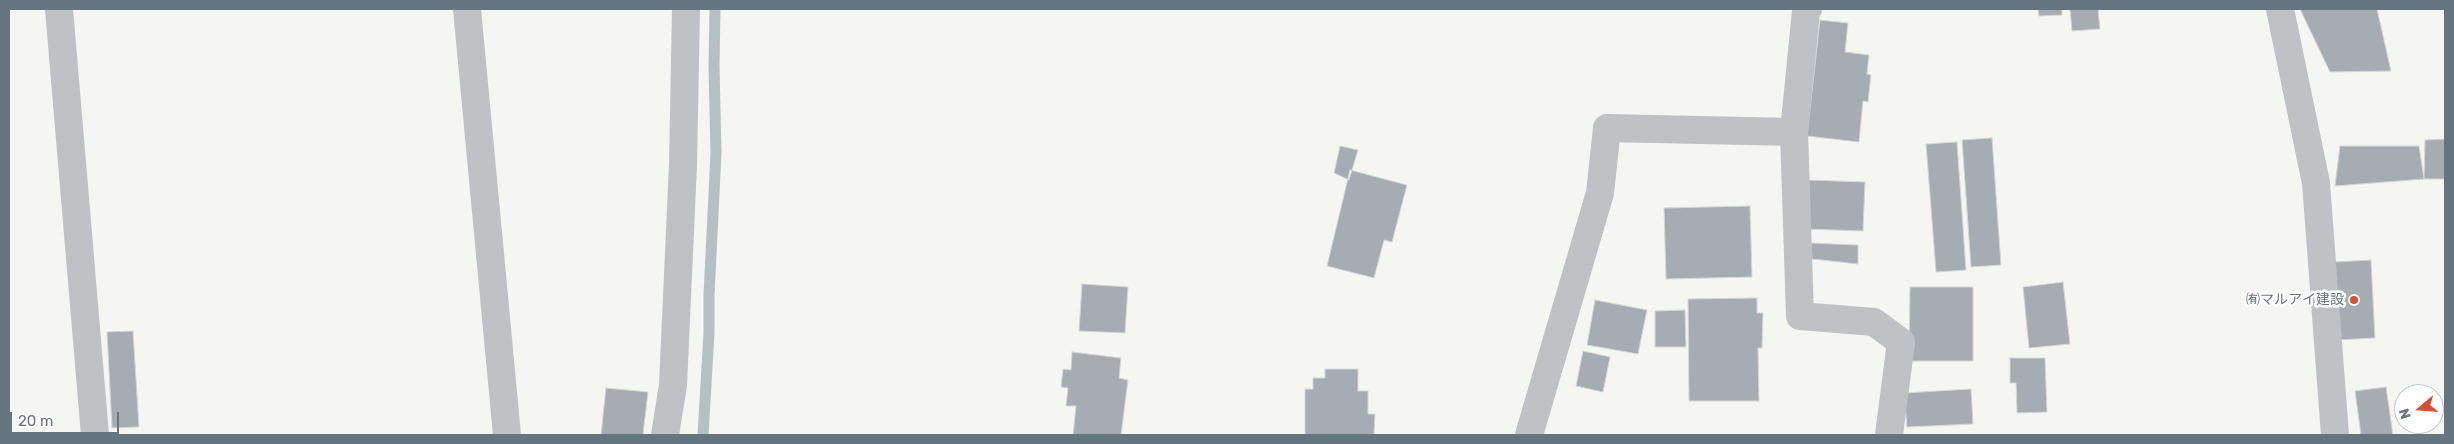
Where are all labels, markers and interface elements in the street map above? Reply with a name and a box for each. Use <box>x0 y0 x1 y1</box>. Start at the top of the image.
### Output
place label: ㈲マルアイ建設 <box>2246 292 2344 308</box>
marker: ㈲マルアイ建設 <box>2348 294 2360 306</box>
north arrow <box>2394 384 2444 434</box>
scale bar <box>12 402 121 434</box>
text: N <box>2396 406 2415 421</box>
text: 20 m <box>18 412 53 430</box>

